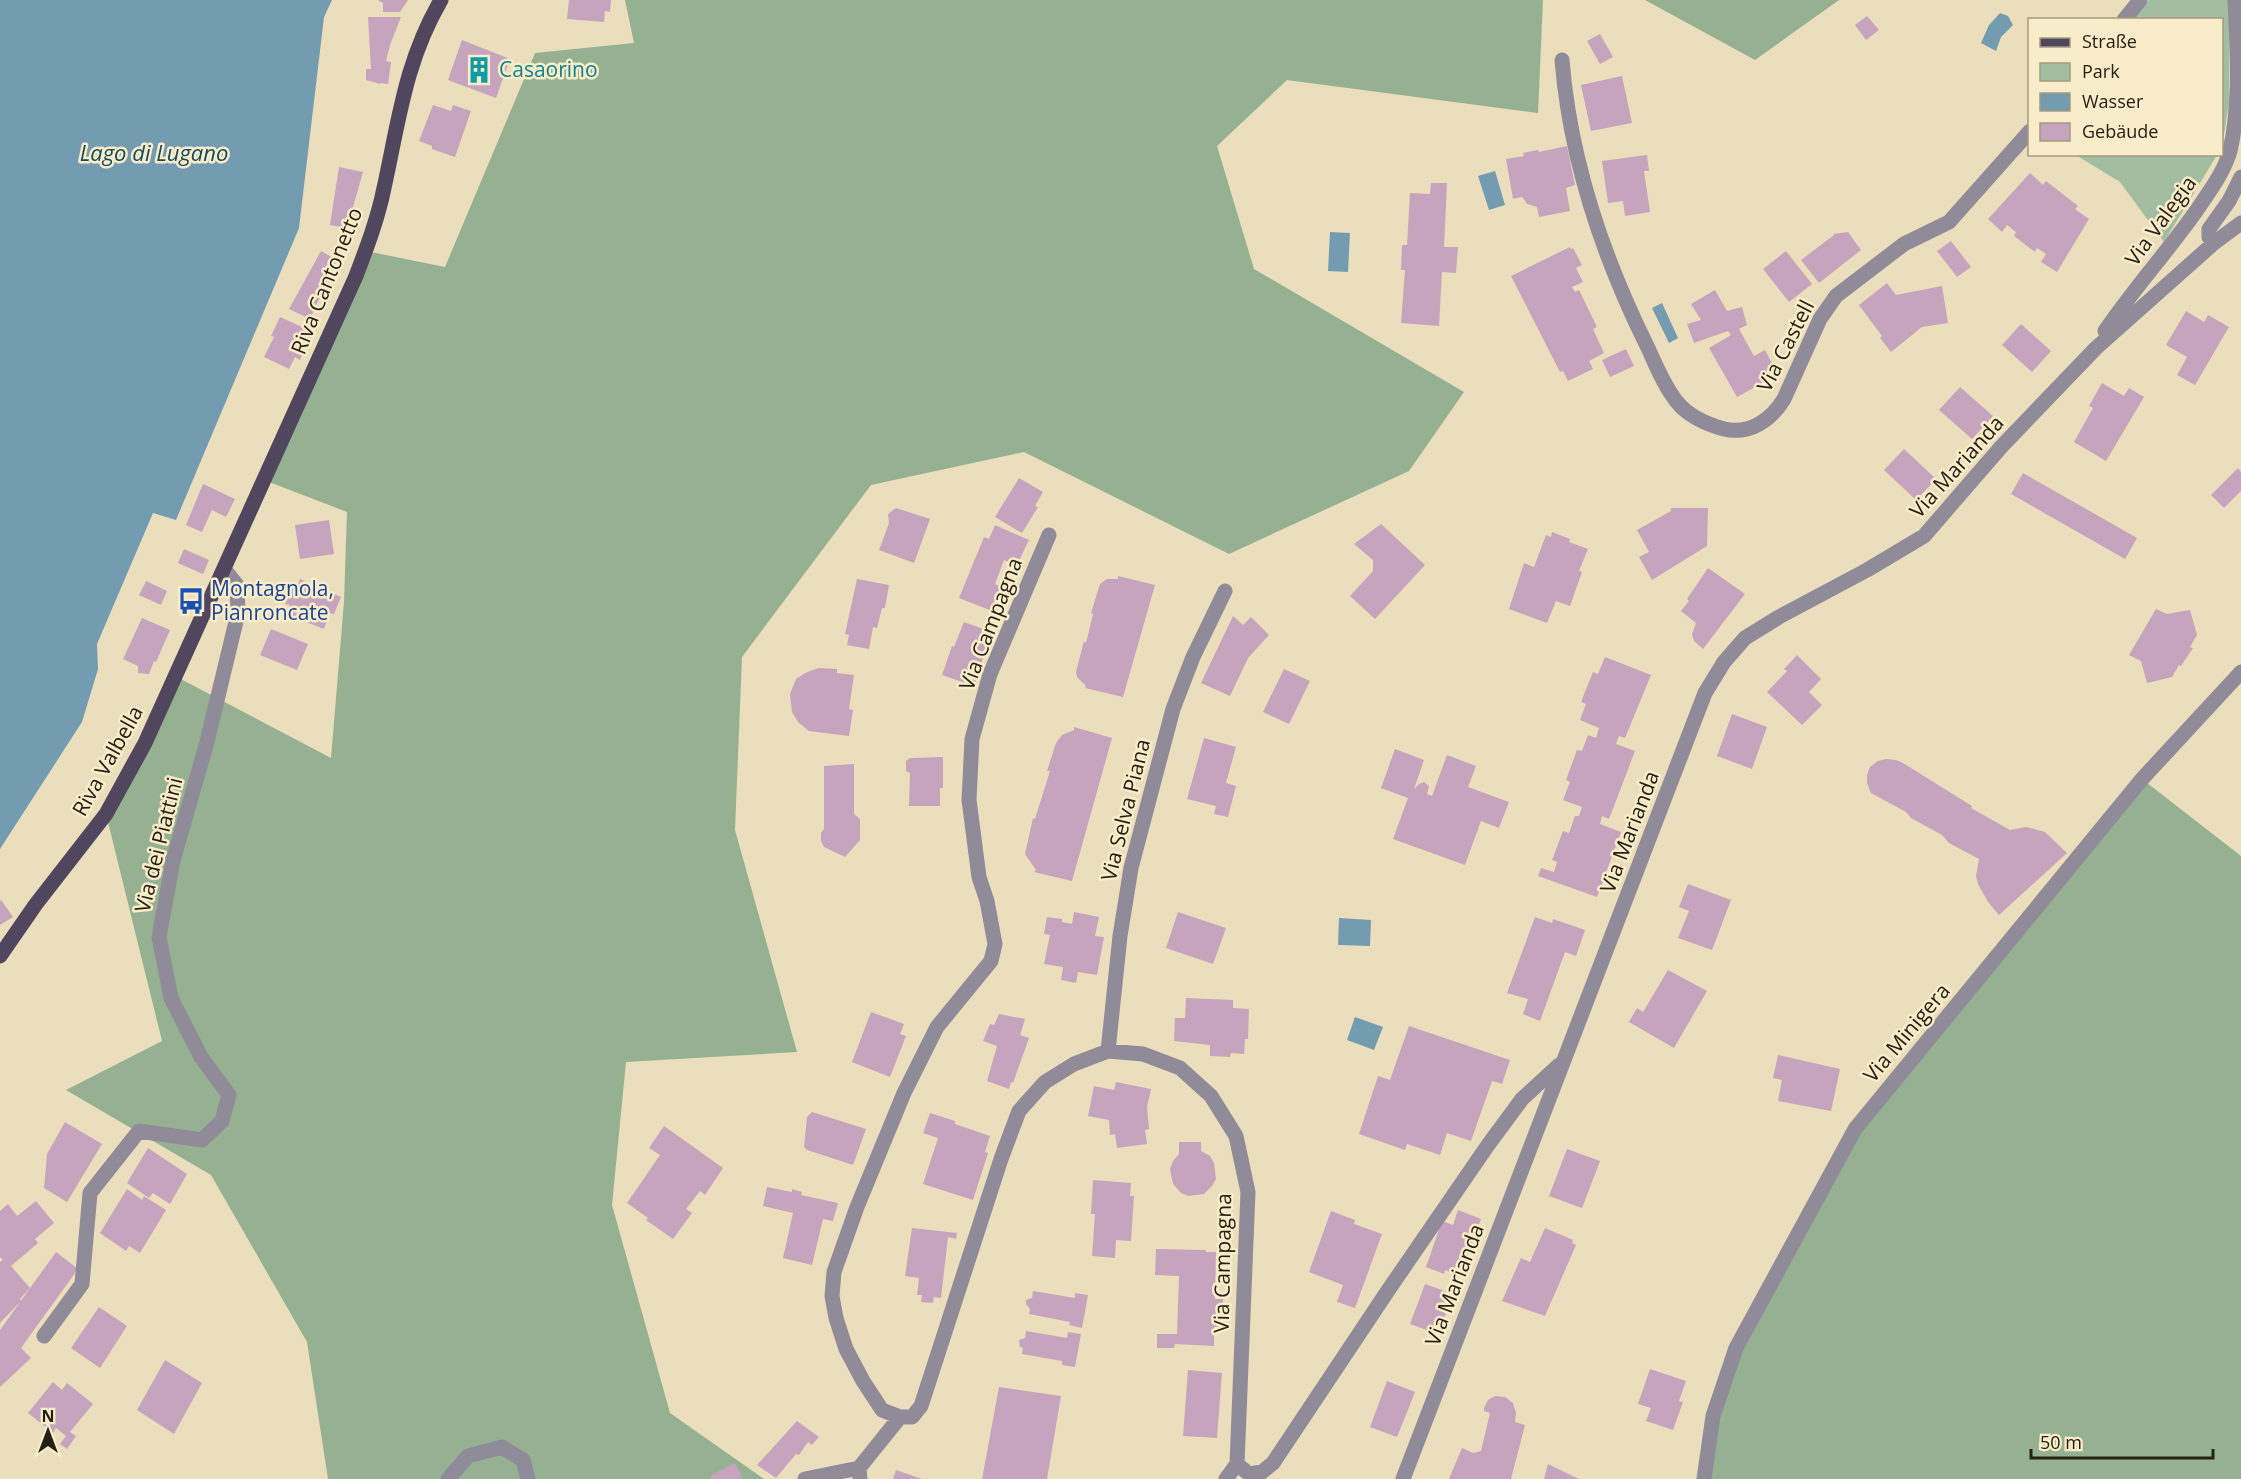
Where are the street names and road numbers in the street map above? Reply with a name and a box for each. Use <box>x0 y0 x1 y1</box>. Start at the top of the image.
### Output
street label: Via Valegia <box>2118 170 2202 271</box>
street label: Riva Cantonetto <box>284 203 368 358</box>
street label: Via Castell <box>1750 295 1820 396</box>
street label: Via Marianda <box>1903 409 2010 523</box>
street label: Via Campagna <box>952 553 1028 694</box>
street label: Riva Valbella <box>65 700 149 821</box>
street label: Via Selva Piana <box>1094 736 1156 884</box>
street label: Via Marianda <box>1593 767 1665 897</box>
street label: Via dei Piattini <box>128 774 188 915</box>
street label: Via Minigera <box>1857 977 1956 1088</box>
street label: Via Campagna <box>1207 1193 1237 1333</box>
street label: Via Marianda <box>1418 1220 1490 1350</box>

